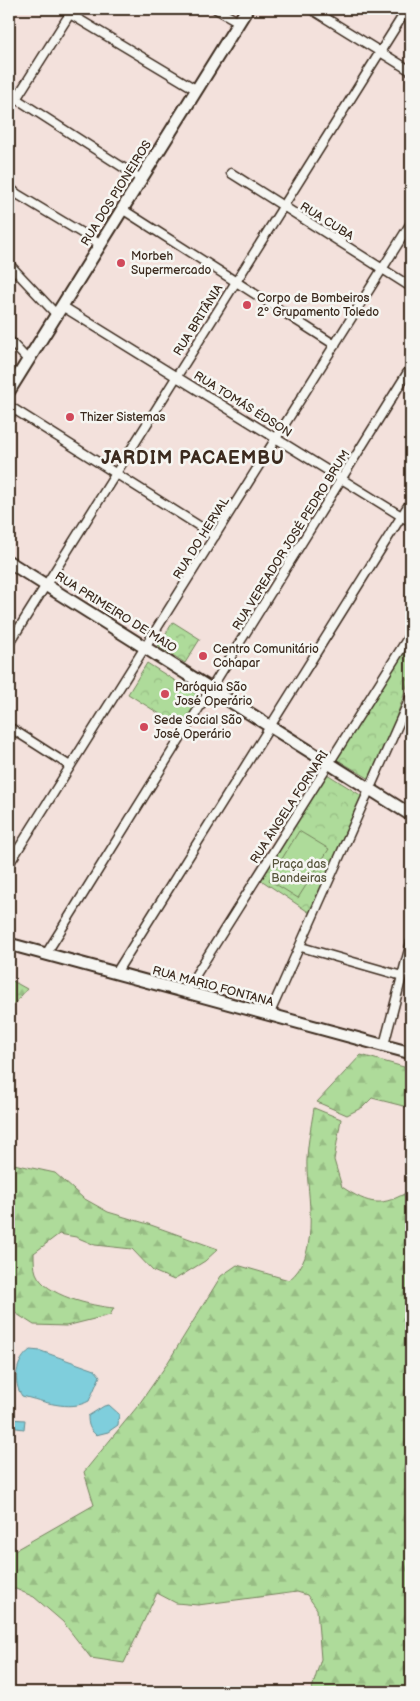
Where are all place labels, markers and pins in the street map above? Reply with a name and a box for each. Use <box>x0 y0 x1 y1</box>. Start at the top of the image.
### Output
place label: Morbeh Supermercado <box>131 249 212 278</box>
marker: Morbeh Supermercado <box>115 257 127 269</box>
place label: Corpo de Bombeiros 2º Grupamento Toledo <box>257 291 379 320</box>
marker: Corpo de Bombeiros 2º Grupamento Toledo <box>241 299 253 311</box>
place label: Thizer Sistemas <box>80 410 166 425</box>
marker: Thizer Sistemas <box>64 411 76 423</box>
place label: Centro Comunitário Cohapar <box>213 642 319 671</box>
marker: Centro Comunitário Cohapar <box>197 650 209 662</box>
place label: Paróquia São José Operário <box>175 680 252 709</box>
marker: Paróquia São José Operário <box>159 688 171 700</box>
place label: Sede Social São José Operário <box>154 713 242 742</box>
marker: Sede Social São José Operário <box>138 721 150 733</box>

